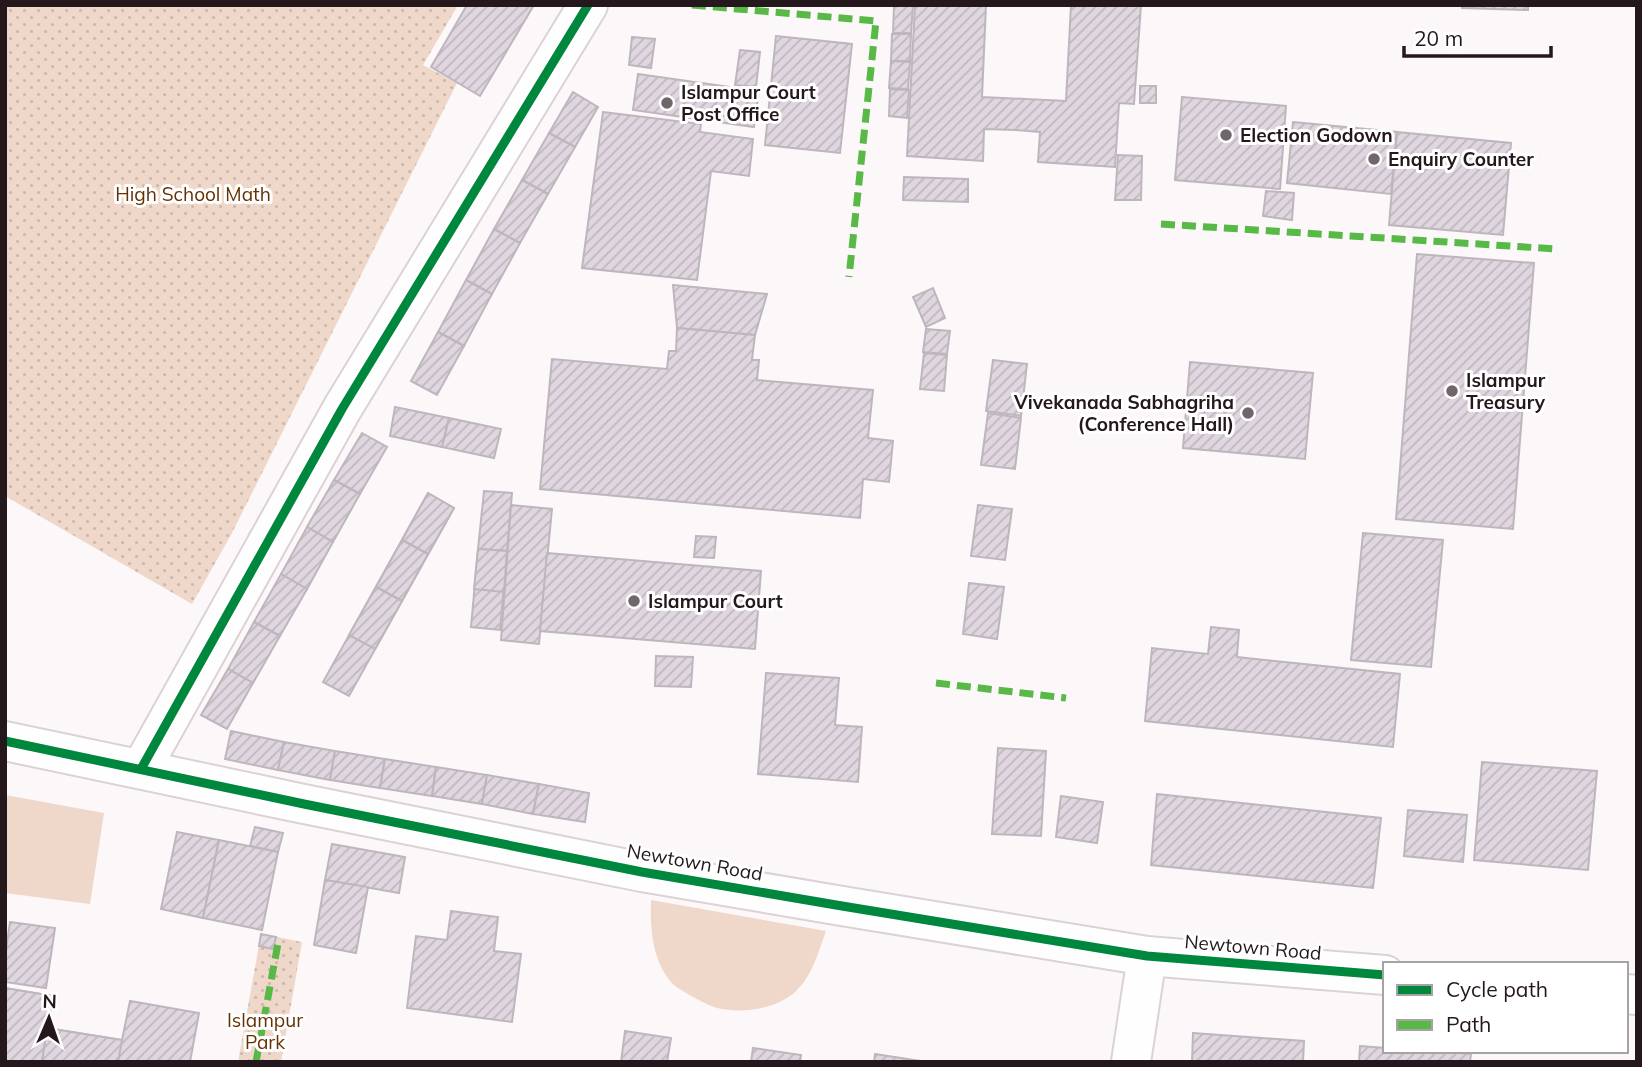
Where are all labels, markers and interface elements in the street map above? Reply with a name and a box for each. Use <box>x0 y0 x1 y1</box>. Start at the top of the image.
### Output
scale bar <box>1404 14 1551 58</box>
text: 20 m <box>1414 25 1463 51</box>
place label: Islampur Court Post Office <box>681 80 816 126</box>
marker: Islampur Court Post Office <box>659 95 675 111</box>
place label: Election Godown <box>1240 123 1393 147</box>
marker: Election Godown <box>1218 127 1234 143</box>
place label: Enquiry Counter <box>1388 147 1534 171</box>
marker: Enquiry Counter <box>1366 151 1382 167</box>
park label: High School Math <box>115 182 271 206</box>
place label: Islampur Treasury <box>1466 368 1546 414</box>
marker: Islampur Treasury <box>1444 383 1460 399</box>
place label: Vivekanada Sabhagriha (Conference Hall) <box>1013 390 1234 436</box>
marker: Vivekanada Sabhagriha (Conference Hall) <box>1240 405 1256 421</box>
place label: Islampur Court <box>648 589 783 613</box>
marker: Islampur Court <box>626 593 642 609</box>
street label: Newtown Road <box>625 838 765 886</box>
street label: Newtown Road <box>1183 929 1323 965</box>
legend <box>1383 962 1628 1053</box>
text: Cycle path <box>1446 976 1548 1002</box>
north arrow <box>14 983 84 1053</box>
text: N <box>42 989 57 1013</box>
park label: Islampur Park <box>227 1008 303 1054</box>
text: Path <box>1446 1011 1491 1037</box>

